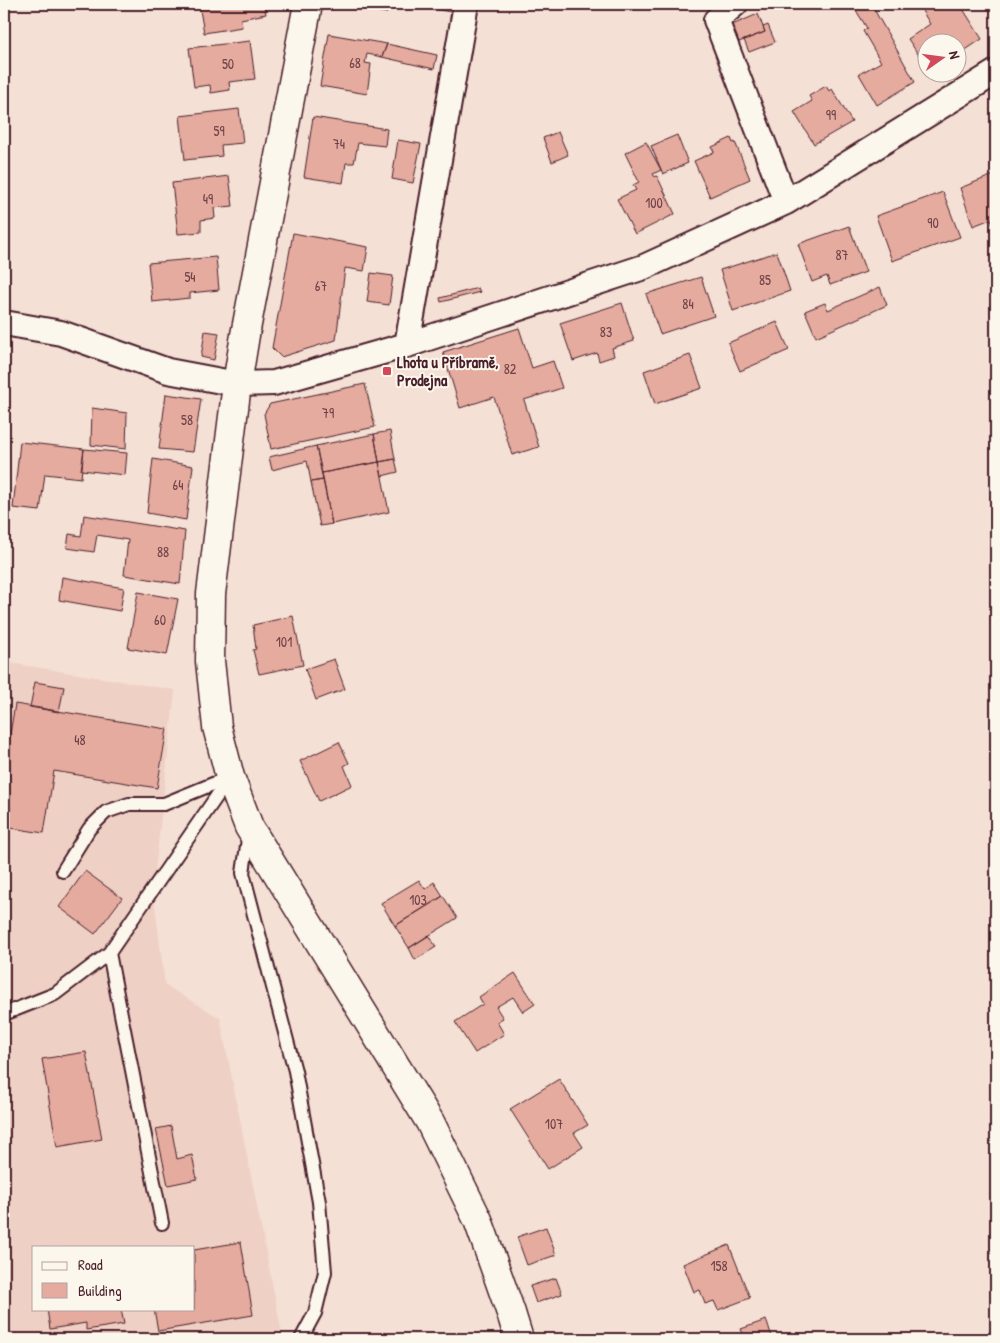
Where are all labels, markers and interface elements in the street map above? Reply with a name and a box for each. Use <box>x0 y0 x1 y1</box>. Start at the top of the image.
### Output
north arrow <box>918 32 968 82</box>
text: N <box>945 49 965 61</box>
house number: 68 <box>349 53 361 72</box>
house number: 50 <box>222 54 234 73</box>
house number: 99 <box>826 105 836 124</box>
house number: 59 <box>213 121 225 140</box>
house number: 74 <box>333 134 345 153</box>
house number: 49 <box>203 189 213 208</box>
house number: 100 <box>645 193 663 212</box>
house number: 90 <box>927 213 939 232</box>
house number: 87 <box>836 245 849 264</box>
house number: 54 <box>184 267 196 286</box>
house number: 85 <box>759 270 771 289</box>
house number: 67 <box>315 276 327 295</box>
house number: 84 <box>682 294 694 313</box>
house number: 83 <box>600 322 612 341</box>
place label: Lhota u Příbramě, Prodejna <box>397 351 499 391</box>
house number: 82 <box>504 359 517 378</box>
marker: Lhota u Příbramě, Prodejna <box>381 365 393 377</box>
house number: 79 <box>322 403 334 422</box>
house number: 58 <box>181 410 193 429</box>
house number: 64 <box>173 475 183 494</box>
house number: 88 <box>157 542 169 561</box>
house number: 60 <box>154 610 166 629</box>
house number: 101 <box>276 632 292 651</box>
house number: 48 <box>74 730 86 749</box>
house number: 103 <box>409 890 427 909</box>
house number: 107 <box>545 1114 563 1133</box>
legend <box>32 1246 195 1310</box>
text: Road <box>78 1254 103 1275</box>
house number: 158 <box>710 1256 728 1275</box>
text: Building <box>78 1280 122 1301</box>

